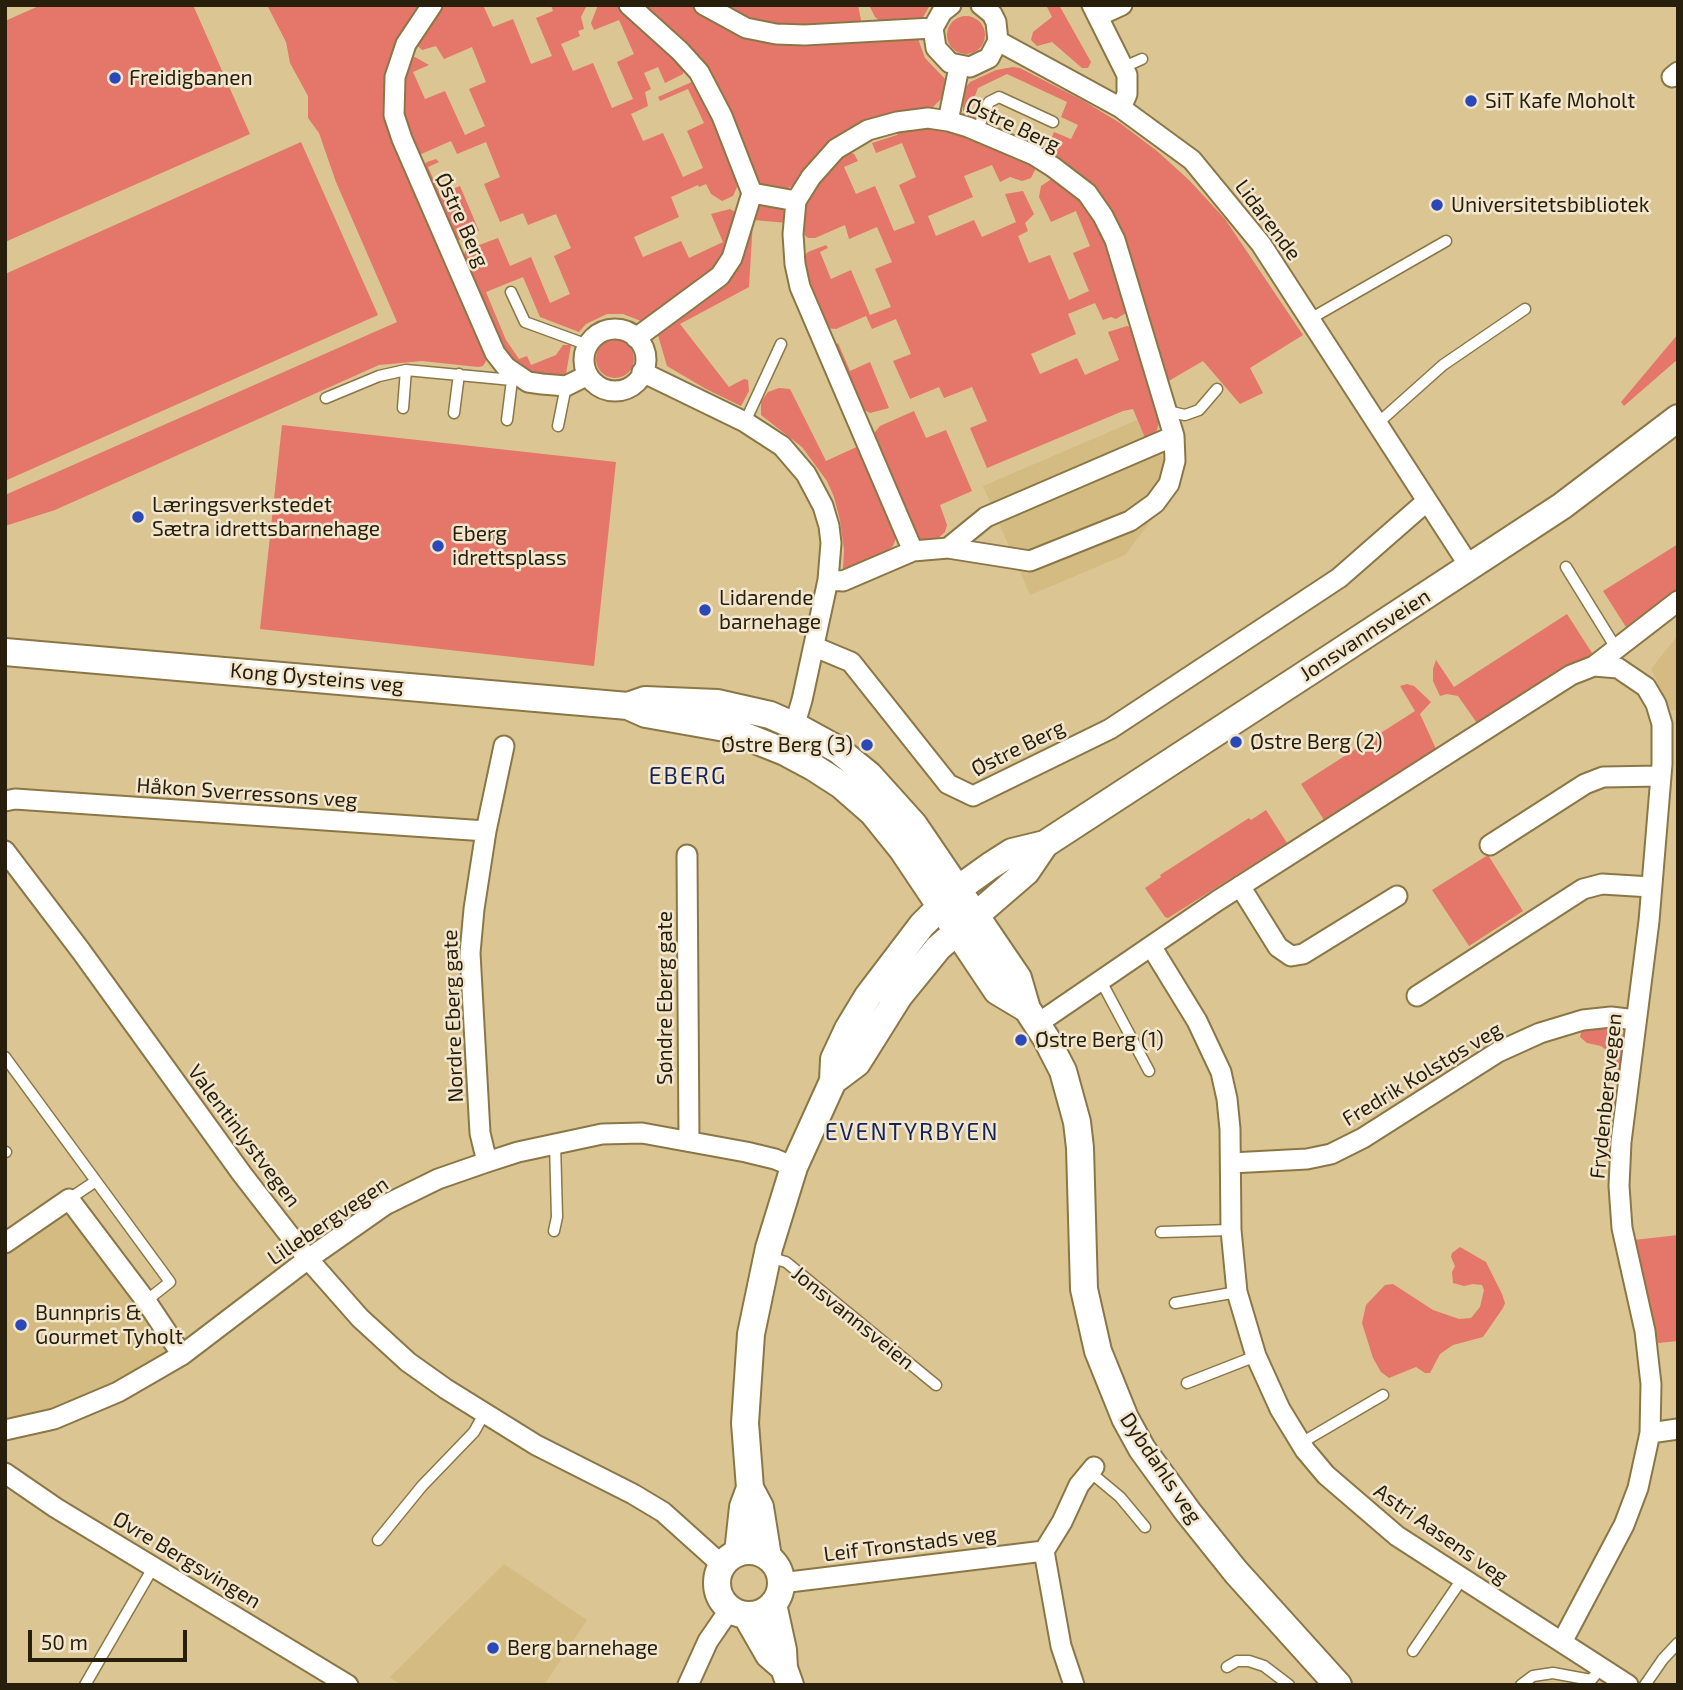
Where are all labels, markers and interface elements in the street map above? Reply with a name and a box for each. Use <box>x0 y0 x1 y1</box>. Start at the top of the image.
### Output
place label: Freidigbanen <box>129 65 253 91</box>
marker: Freidigbanen <box>107 70 123 86</box>
place label: SiT Kafe Moholt <box>1485 88 1635 114</box>
street label: Østre Berg <box>962 92 1064 158</box>
marker: SiT Kafe Moholt <box>1463 93 1479 109</box>
street label: Østre Berg <box>430 169 494 271</box>
street label: Lidarende <box>1230 175 1306 265</box>
place label: Universitetsbibliotek <box>1451 192 1649 218</box>
marker: Universitetsbibliotek <box>1429 197 1445 213</box>
place label: Læringsverkstedet Sætra idrettsbarnehage <box>152 492 380 542</box>
marker: Læringsverkstedet Sætra idrettsbarnehage <box>130 509 146 525</box>
place label: Eberg idrettsplass <box>452 521 567 571</box>
marker: Eberg idrettsplass <box>430 538 446 554</box>
street label: Jonsvannsveien <box>1295 583 1435 687</box>
place label: Lidarende barnehage <box>719 585 821 635</box>
marker: Lidarende barnehage <box>697 602 713 618</box>
street label: Kong Øysteins veg <box>229 658 405 698</box>
street label: Østre Berg <box>967 715 1069 781</box>
place label: Østre Berg (2) <box>1250 729 1383 755</box>
place label: Østre Berg (3) <box>721 732 853 758</box>
marker: Østre Berg (2) <box>1228 734 1244 750</box>
marker: Østre Berg (3) <box>859 737 875 753</box>
district label: EBERG <box>649 762 727 790</box>
street label: Håkon Sverressons veg <box>136 773 358 813</box>
street label: Søndre Eberg gate <box>652 911 678 1085</box>
street label: Nordre Eberg gate <box>437 929 469 1103</box>
street label: Frydenbergvegen <box>1585 1012 1627 1180</box>
street label: Fredrik Kolstøs veg <box>1338 1016 1506 1132</box>
place label: Østre Berg (1) <box>1035 1027 1164 1053</box>
marker: Østre Berg (1) <box>1013 1032 1029 1048</box>
street label: Valentinlystvegen <box>182 1060 306 1212</box>
district label: EVENTYRBYEN <box>826 1118 998 1146</box>
street label: Lillebergvegen <box>263 1171 393 1271</box>
street label: Jonsvannsveien <box>787 1261 919 1375</box>
place label: Bunnpris & Gourmet Tyholt <box>35 1300 183 1350</box>
marker: Bunnpris & Gourmet Tyholt <box>13 1317 29 1333</box>
street label: Dybdahls veg <box>1115 1408 1207 1528</box>
street label: Astri Aasens veg <box>1369 1478 1513 1590</box>
street label: Øvre Bergsvingen <box>109 1506 265 1614</box>
street label: Leif Tronstads veg <box>822 1521 998 1567</box>
scale bar <box>32 1616 191 1660</box>
text: 50 m <box>41 1629 88 1654</box>
place label: Berg barnehage <box>507 1635 658 1661</box>
marker: Berg barnehage <box>485 1640 501 1656</box>

